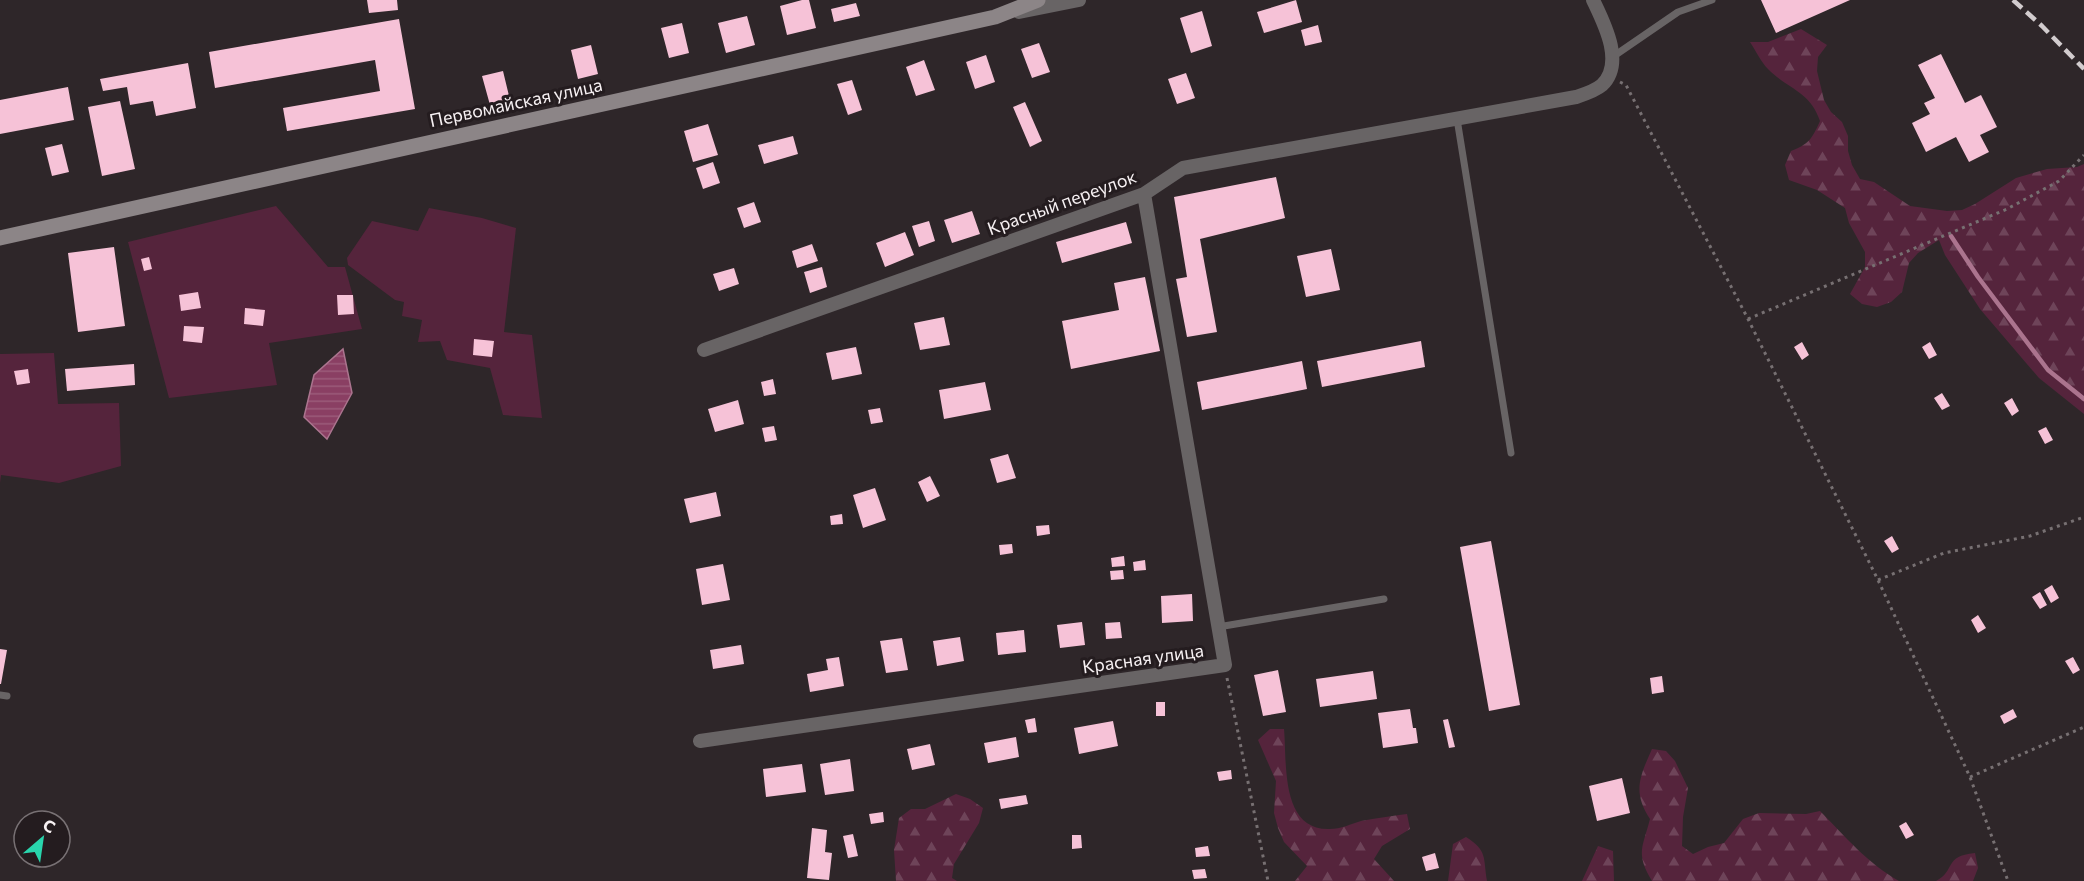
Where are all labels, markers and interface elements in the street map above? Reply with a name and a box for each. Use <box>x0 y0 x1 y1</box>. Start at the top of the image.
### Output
street label: Первомайская улица <box>427 73 604 131</box>
street label: Красный переулок <box>984 165 1140 239</box>
street label: Красная улица <box>1081 639 1205 677</box>
north arrow <box>12 809 72 869</box>
text: С <box>40 814 59 836</box>

